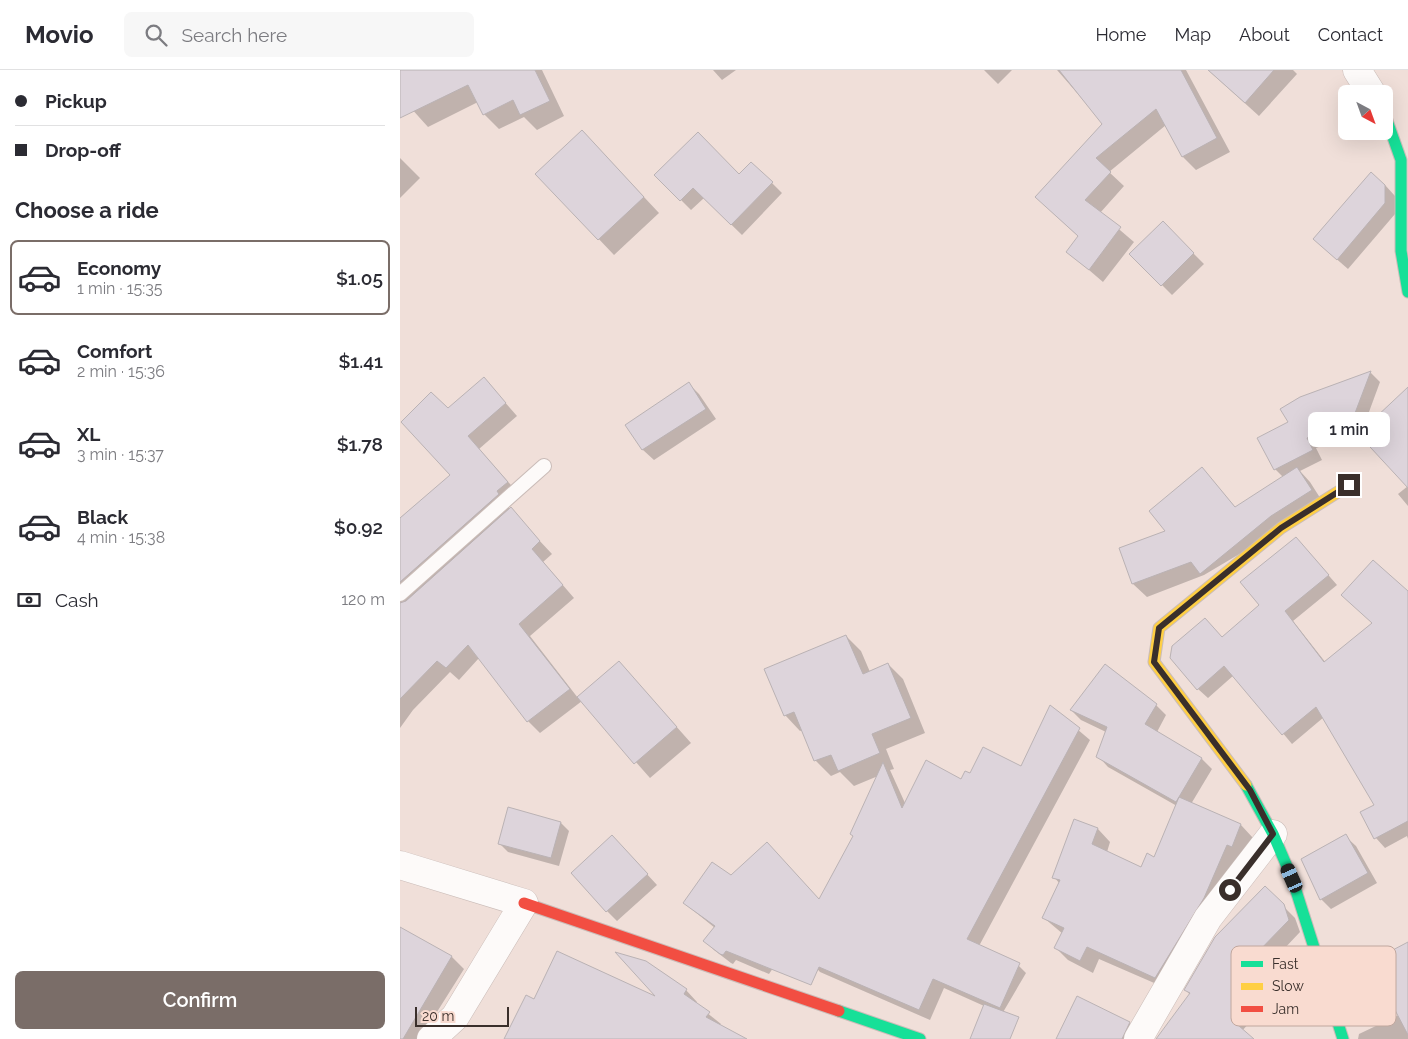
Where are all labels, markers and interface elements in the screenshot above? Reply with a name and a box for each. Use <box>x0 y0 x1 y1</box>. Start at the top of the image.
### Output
search box <box>124 12 474 57</box>
text: Movio <box>25 20 94 49</box>
icon: search <box>142 21 170 49</box>
text: Search here <box>182 24 287 46</box>
text: Home <box>1095 24 1146 45</box>
text: Map <box>1174 24 1211 45</box>
text: About <box>1239 24 1290 45</box>
text: Contact <box>1318 24 1383 45</box>
north arrow <box>1338 85 1392 140</box>
map controls <box>1338 85 1393 140</box>
text: Pickup <box>45 90 107 112</box>
text: Drop-off <box>45 139 121 161</box>
text: Choose a ride <box>15 197 159 223</box>
icon: car <box>17 255 62 300</box>
text: Economy <box>77 257 161 279</box>
text: $1.05 <box>336 267 383 289</box>
text: 1 min · 15:35 <box>77 279 162 298</box>
icon: car <box>17 338 62 383</box>
text: Comfort <box>77 340 152 362</box>
text: $1.41 <box>338 350 383 372</box>
text: 2 min · 15:36 <box>77 362 165 381</box>
callout: 1 min <box>1308 412 1390 448</box>
text: 1 min <box>1329 420 1369 439</box>
icon: car <box>17 421 62 466</box>
text: XL <box>77 423 100 445</box>
text: $1.78 <box>337 433 383 455</box>
text: 3 min · 15:37 <box>77 445 164 464</box>
route end <box>1338 474 1360 496</box>
icon: car <box>17 504 62 549</box>
text: Black <box>77 506 128 528</box>
text: $0.92 <box>334 516 383 538</box>
text: 4 min · 15:38 <box>77 528 165 547</box>
icon: cash <box>15 586 43 614</box>
text: Cash <box>55 589 99 611</box>
text: 120 m <box>341 590 385 609</box>
car <box>1279 861 1304 895</box>
route start <box>1219 879 1241 901</box>
legend <box>1231 946 1396 1026</box>
text: Fast <box>1272 956 1299 972</box>
button: Confirm <box>15 971 385 1029</box>
text: Slow <box>1272 978 1304 994</box>
text: Jam <box>1272 1001 1299 1017</box>
scale bar <box>415 1004 509 1027</box>
text: 20 m <box>422 1008 454 1024</box>

